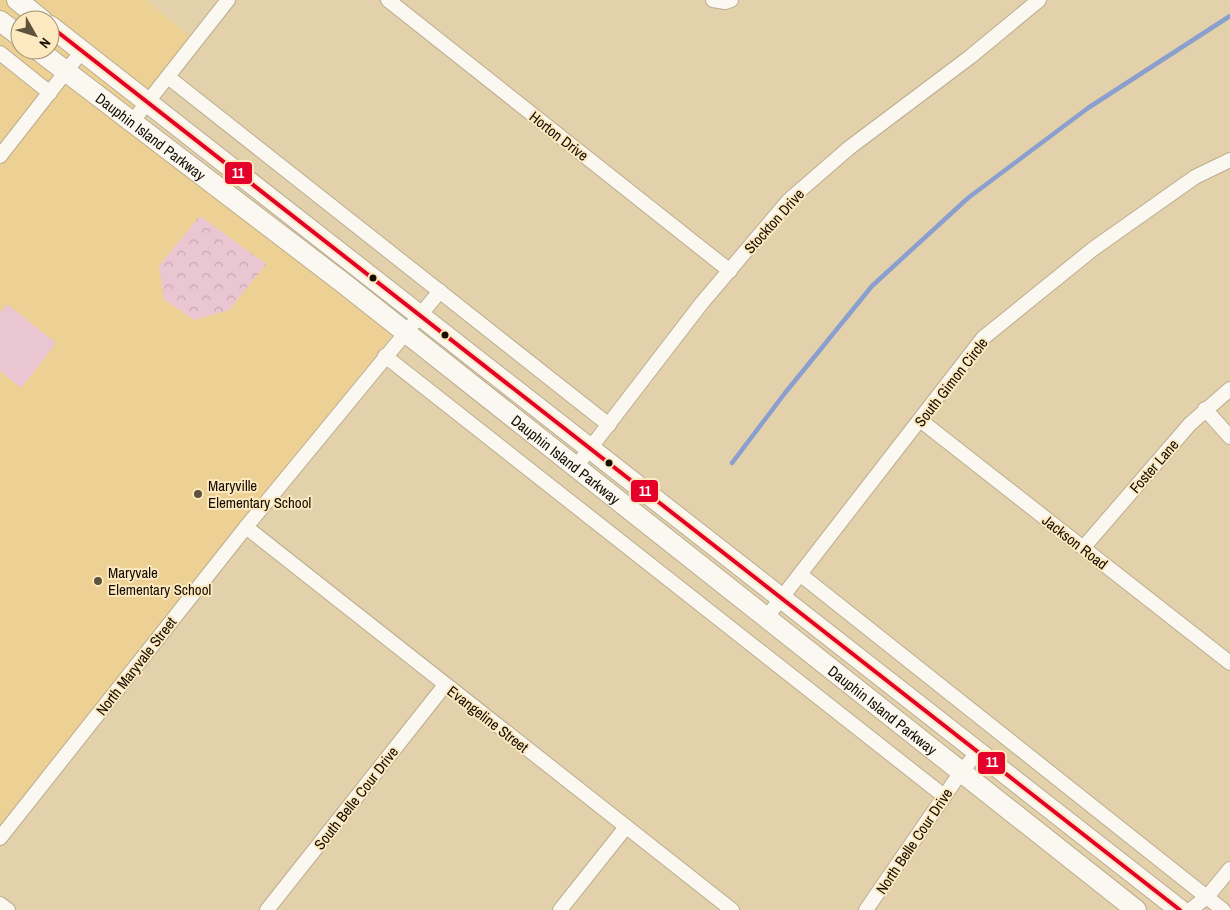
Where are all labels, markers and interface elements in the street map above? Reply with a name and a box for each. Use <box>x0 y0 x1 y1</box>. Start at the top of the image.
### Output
north arrow <box>10 10 60 60</box>
text: N <box>35 34 55 52</box>
street label: Dauphin Island Parkway <box>91 87 211 185</box>
street label: Horton Drive <box>525 106 593 166</box>
line badge: 11 <box>224 161 253 185</box>
text: 11 <box>232 164 245 182</box>
street label: Stockton Drive <box>739 184 809 258</box>
unlabelled marker <box>368 273 378 283</box>
unlabelled marker <box>440 330 450 340</box>
street label: South Gimon Circle <box>909 333 993 431</box>
street label: Dauphin Island Parkway <box>507 410 625 509</box>
street label: Foster Lane <box>1125 434 1183 497</box>
unlabelled marker <box>604 458 614 468</box>
place label: Maryville Elementary School <box>208 475 311 513</box>
line badge: 11 <box>630 479 659 503</box>
text: 11 <box>639 482 652 500</box>
marker: Maryville Elementary School <box>192 488 204 500</box>
street label: Jackson Road <box>1038 510 1112 574</box>
place label: Maryvale Elementary School <box>108 562 211 600</box>
marker: Maryvale Elementary School <box>92 575 104 587</box>
street label: North Maryvale Street <box>91 612 181 720</box>
street label: Dauphin Island Parkway <box>824 660 942 760</box>
street label: Evangeline Street <box>443 681 533 758</box>
street label: South Belle Cour Drive <box>309 742 403 854</box>
line badge: 11 <box>977 751 1006 775</box>
text: 11 <box>986 753 999 771</box>
street label: North Belle Cour Drive <box>871 784 957 898</box>

